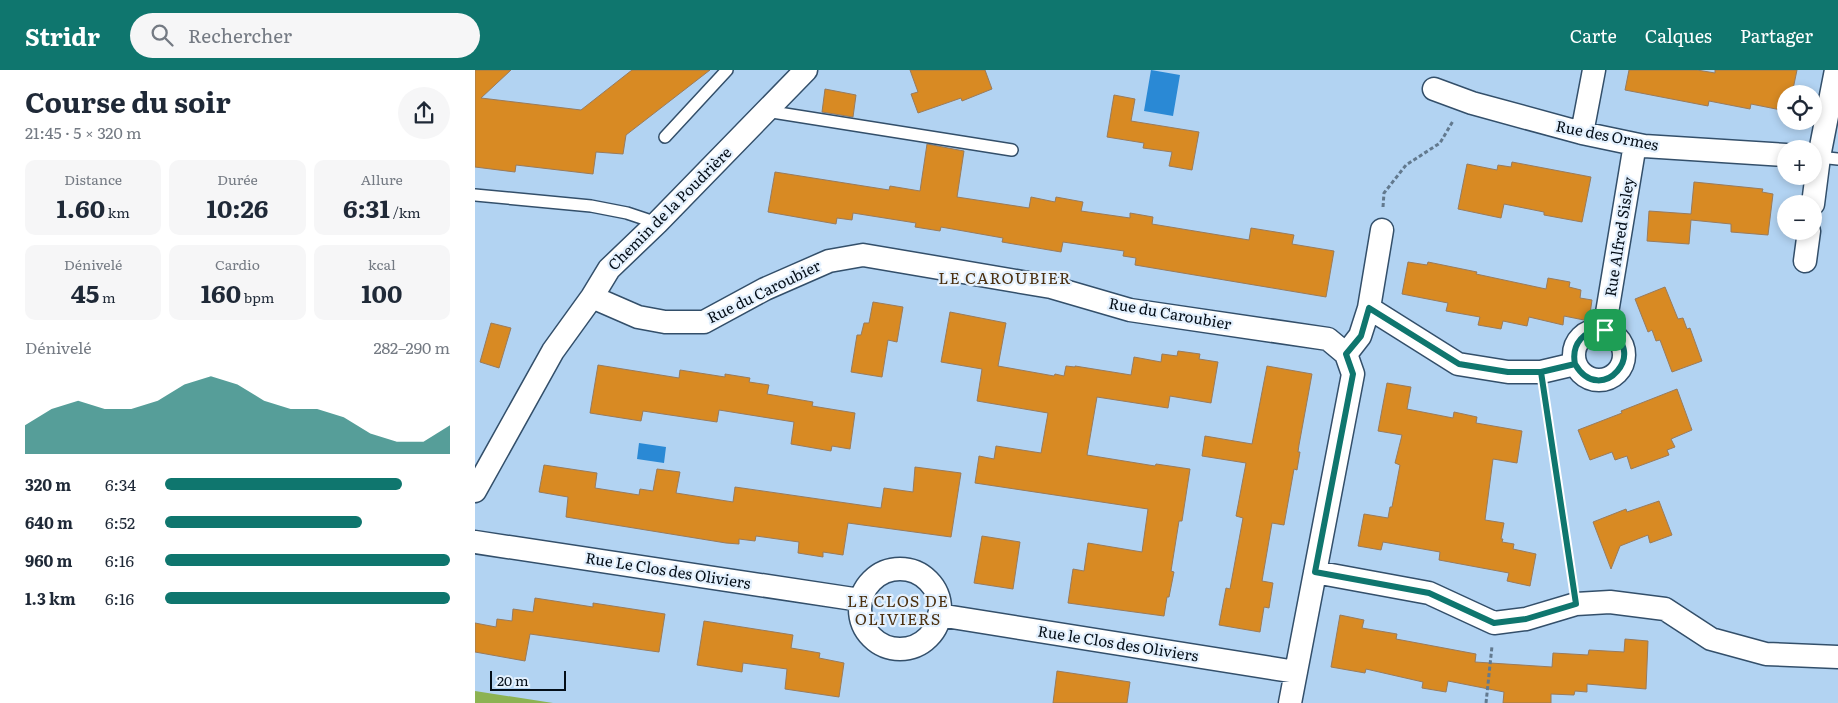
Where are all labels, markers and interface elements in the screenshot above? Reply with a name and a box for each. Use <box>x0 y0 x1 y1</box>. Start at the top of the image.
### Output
search box <box>130 13 480 58</box>
text: Stridr <box>25 18 100 53</box>
icon: search <box>148 21 176 49</box>
text: Rechercher <box>188 21 292 49</box>
text: Carte <box>1570 22 1617 49</box>
text: Calques <box>1645 22 1712 49</box>
text: Partager <box>1740 22 1813 49</box>
text: Course du soir <box>25 80 231 122</box>
map controls <box>1777 85 1822 240</box>
button: locate <box>1777 85 1822 130</box>
button: share <box>398 87 450 139</box>
street label: Rue des Ormes <box>1554 113 1661 156</box>
text: 21:45 · 5 × 320 m <box>25 120 141 144</box>
button: + <box>1777 140 1822 185</box>
street label: Chemin de la Poudrière <box>602 141 736 275</box>
text: Distance <box>64 169 122 189</box>
text: Durée <box>217 169 258 189</box>
text: Allure <box>361 169 403 189</box>
street label: Rue Alfred Sisley <box>1598 175 1639 298</box>
text: 1.60 <box>56 189 105 226</box>
text: 10:26 <box>207 189 268 226</box>
text: 6:31 <box>343 189 390 226</box>
button: − <box>1777 195 1822 240</box>
text: km <box>105 202 130 222</box>
text: /km <box>390 202 421 222</box>
street label: Rue du Caroubier <box>703 253 824 328</box>
text: Dénivelé <box>64 254 122 274</box>
text: Cardio <box>215 254 260 274</box>
text: kcal <box>368 254 396 274</box>
district label: LE CAROUBIER <box>938 265 1072 289</box>
text: 45 <box>71 274 99 311</box>
text: 160 <box>201 274 241 311</box>
text: 100 <box>361 274 402 311</box>
text: m <box>99 287 116 307</box>
text: bpm <box>241 287 274 307</box>
street label: Rue du Caroubier <box>1107 290 1233 335</box>
pin <box>1584 309 1626 351</box>
icon: arrive <box>1591 316 1619 344</box>
text: Dénivelé <box>25 335 91 359</box>
text: 282–290 m <box>373 335 450 359</box>
text: 320 m <box>25 472 71 496</box>
text: 6:34 <box>105 472 136 496</box>
text: 640 m <box>25 510 73 534</box>
text: 6:52 <box>105 510 135 534</box>
street label: Rue Le Clos des Oliviers <box>584 545 753 594</box>
text: 960 m <box>25 548 73 572</box>
text: 6:16 <box>105 548 134 572</box>
text: 1.3 km <box>25 586 76 610</box>
text: 6:16 <box>105 586 134 610</box>
district label: LE CLOS DE OLIVIERS <box>847 588 949 630</box>
street label: Rue le Clos des Oliviers <box>1036 618 1200 667</box>
scale bar <box>490 668 566 691</box>
text: 20 m <box>497 670 529 690</box>

